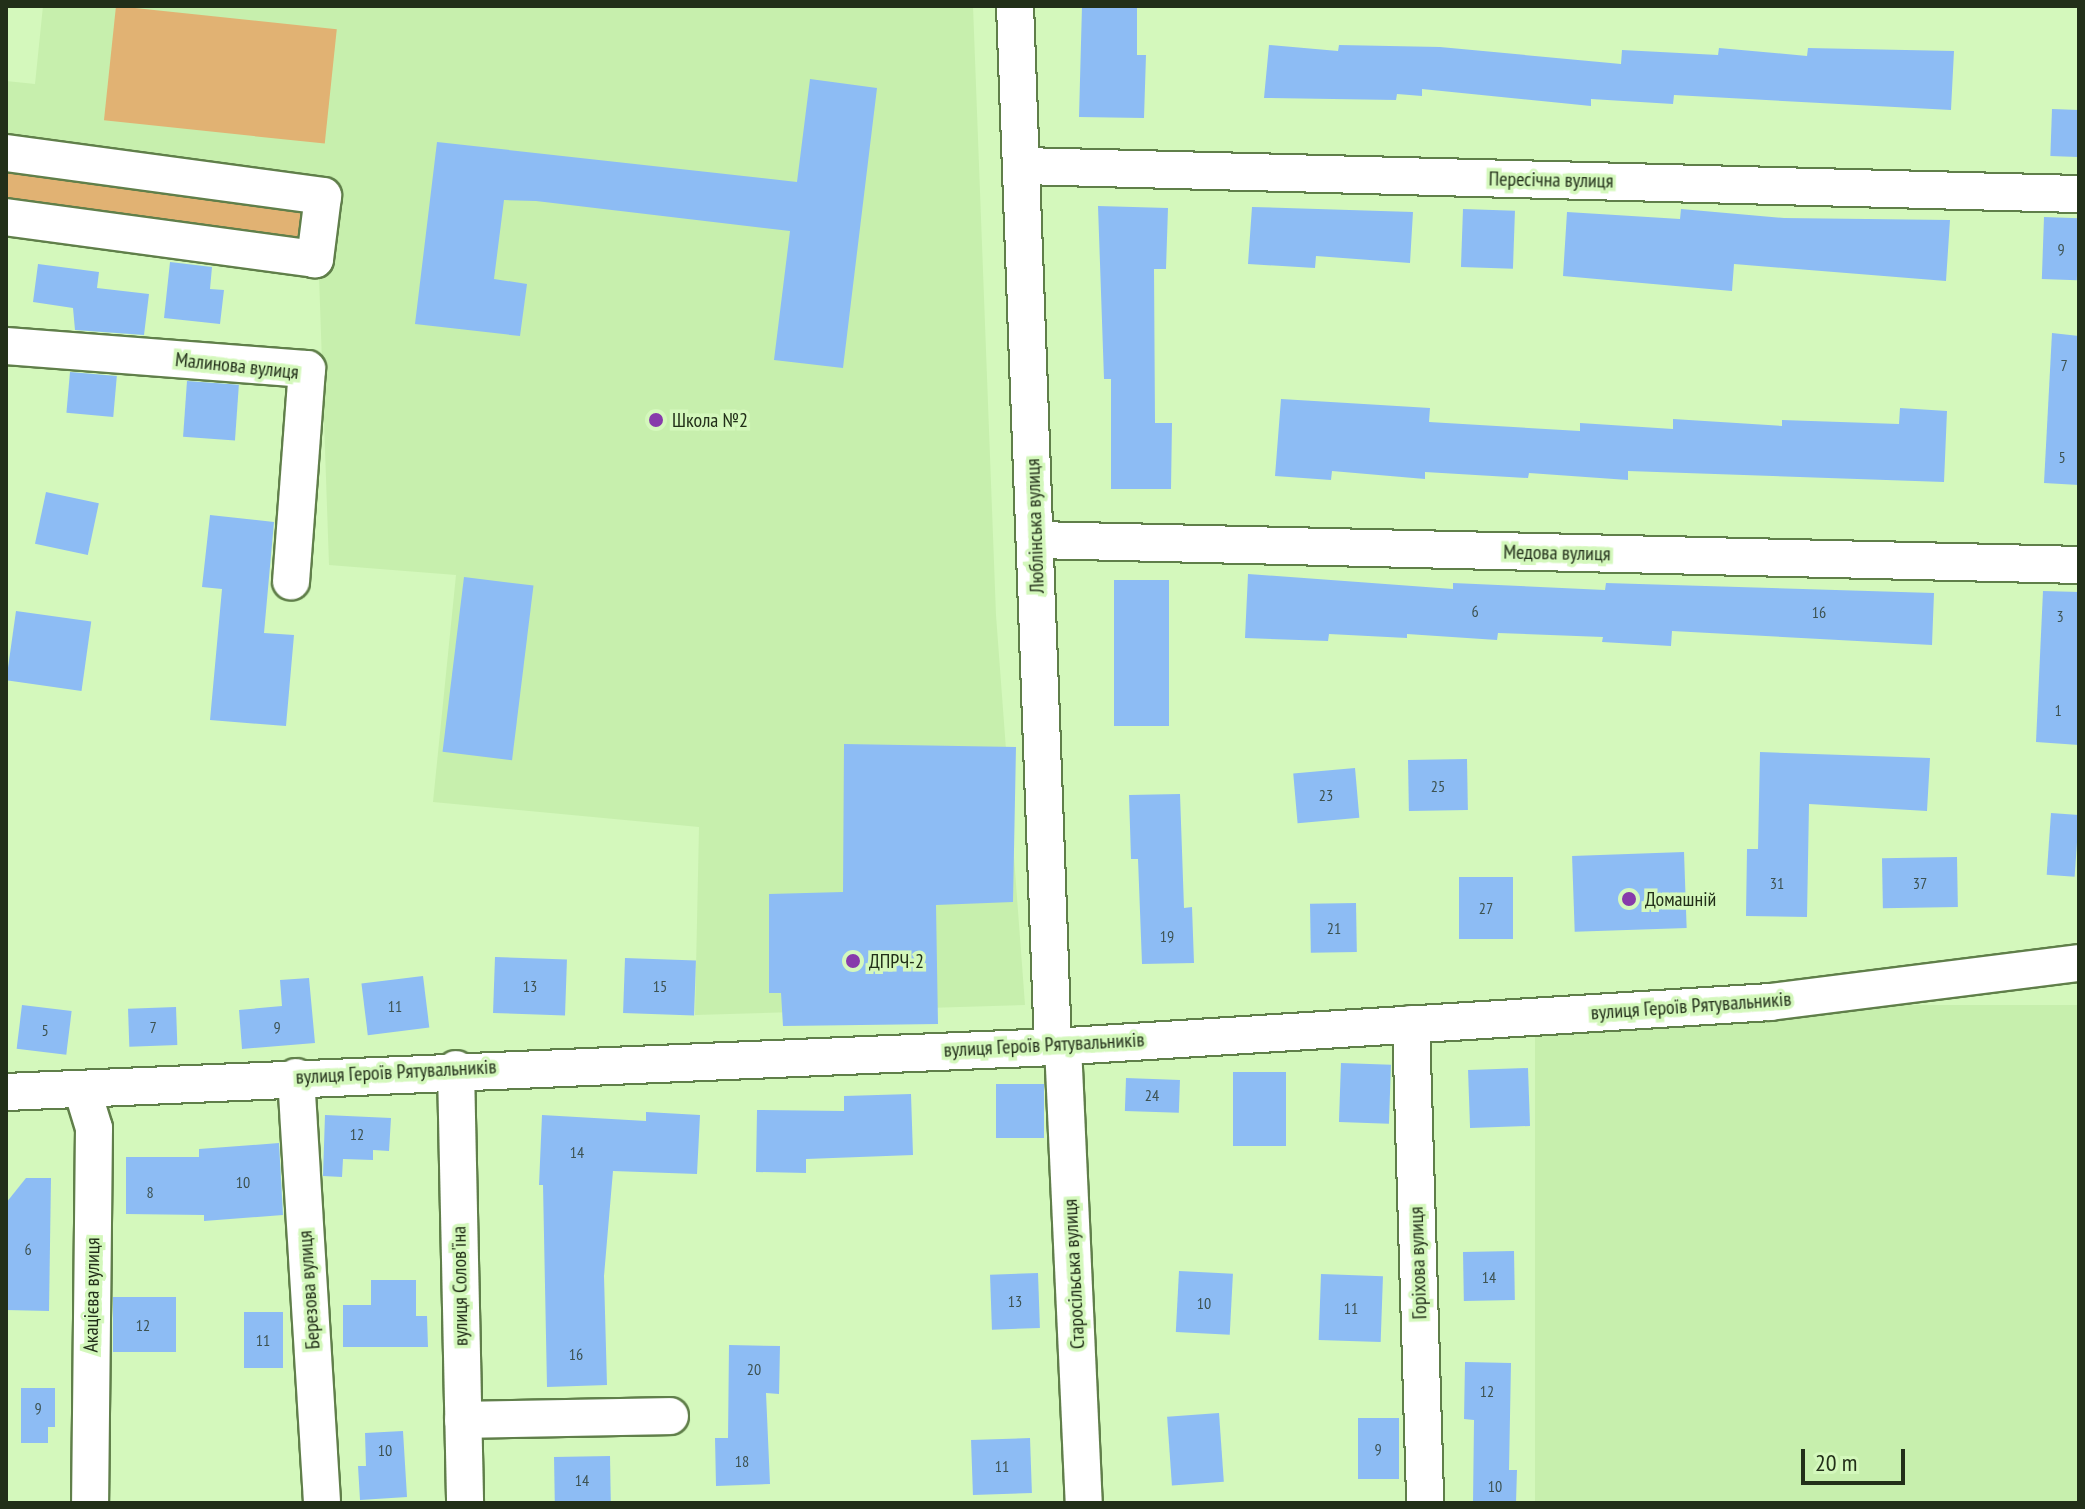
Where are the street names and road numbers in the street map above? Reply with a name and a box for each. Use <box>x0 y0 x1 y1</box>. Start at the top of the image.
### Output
street label: Пересічна вулиця <box>1488 167 1614 193</box>
street label: Малинова вулиця <box>174 348 300 384</box>
street label: Люблінська вулиця <box>1021 458 1049 594</box>
street label: Медова вулиця <box>1503 540 1611 566</box>
street label: вулиця Героїв Рятувальників <box>1590 987 1792 1025</box>
street label: вулиця Героїв Рятувальників <box>943 1028 1145 1062</box>
street label: вулиця Героїв Рятувальників <box>295 1055 497 1089</box>
street label: Старосільська вулиця <box>1058 1198 1090 1350</box>
street label: Горіхова вулиця <box>1404 1206 1432 1320</box>
street label: вулиця Солов'їна <box>447 1226 473 1346</box>
street label: Березова вулиця <box>293 1230 325 1350</box>
street label: Акацієва вулиця <box>79 1237 105 1353</box>

